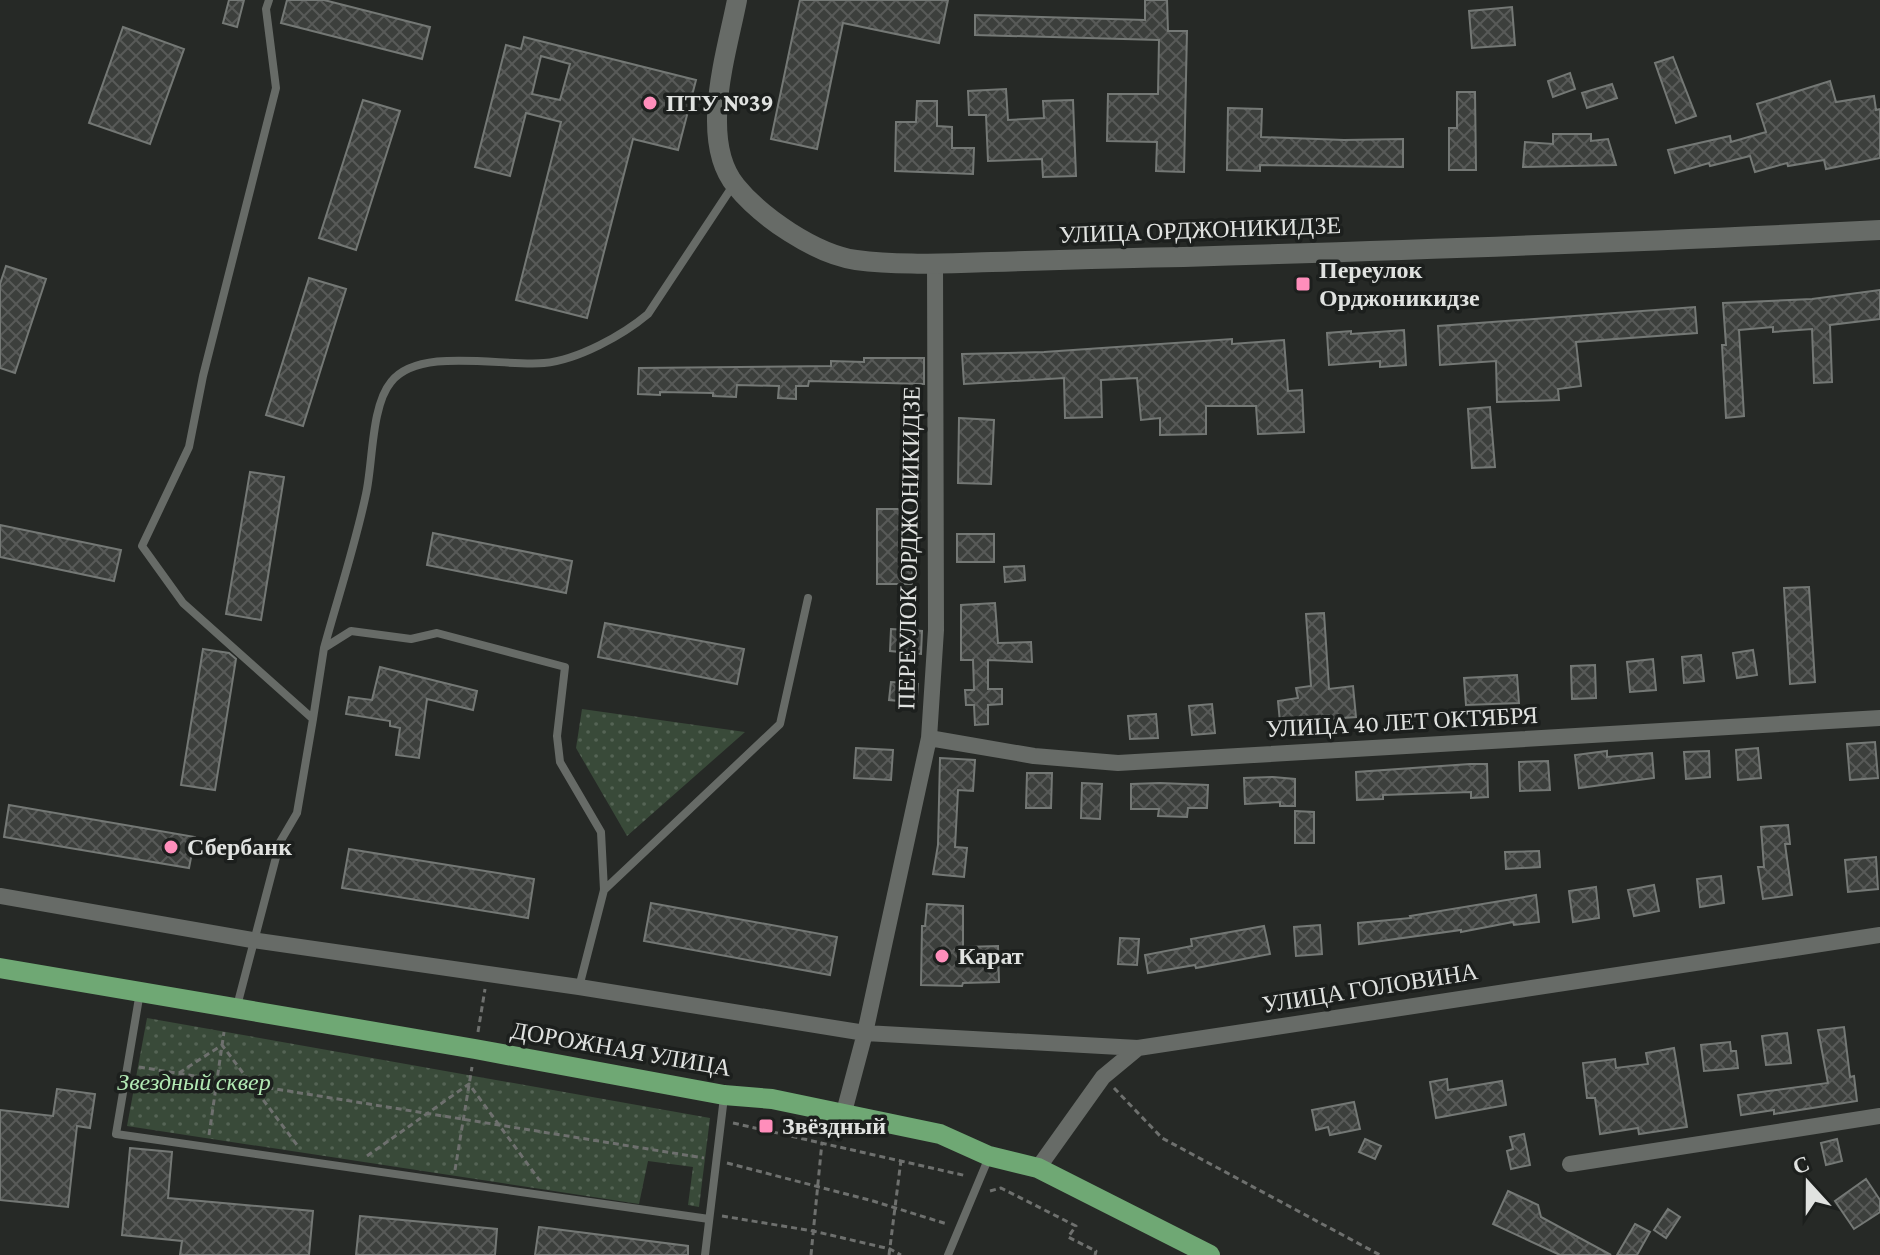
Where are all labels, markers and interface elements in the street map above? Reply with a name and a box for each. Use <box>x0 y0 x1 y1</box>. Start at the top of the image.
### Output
place label: ПТУ №39 <box>666 89 774 116</box>
marker: ПТУ №39 <box>641 94 659 112</box>
street label: УЛИЦА ОРДЖОНИКИДЗЕ <box>1058 211 1341 248</box>
place label: Переулок Орджоникидзе <box>1319 256 1480 311</box>
marker: Переулок Орджоникидзе <box>1294 275 1312 293</box>
street label: ПЕРЕУЛОК ОРДЖОНИКИДЗЕ <box>892 386 925 710</box>
street label: УЛИЦА 40 ЛЕТ ОКТЯБРЯ <box>1265 701 1539 742</box>
place label: Сбербанк <box>187 833 292 860</box>
marker: Сбербанк <box>162 838 180 856</box>
place label: Карат <box>958 942 1024 969</box>
marker: Карат <box>933 947 951 965</box>
street label: УЛИЦА ГОЛОВИНА <box>1260 957 1480 1018</box>
street label: ДОРОЖНАЯ УЛИЦА <box>509 1016 734 1081</box>
park label: Звездный сквер <box>117 1068 271 1095</box>
place label: Звёздный <box>782 1112 886 1139</box>
marker: Звёздный <box>757 1117 775 1135</box>
north arrow <box>1768 1143 1848 1223</box>
text: С <box>1789 1150 1813 1179</box>

